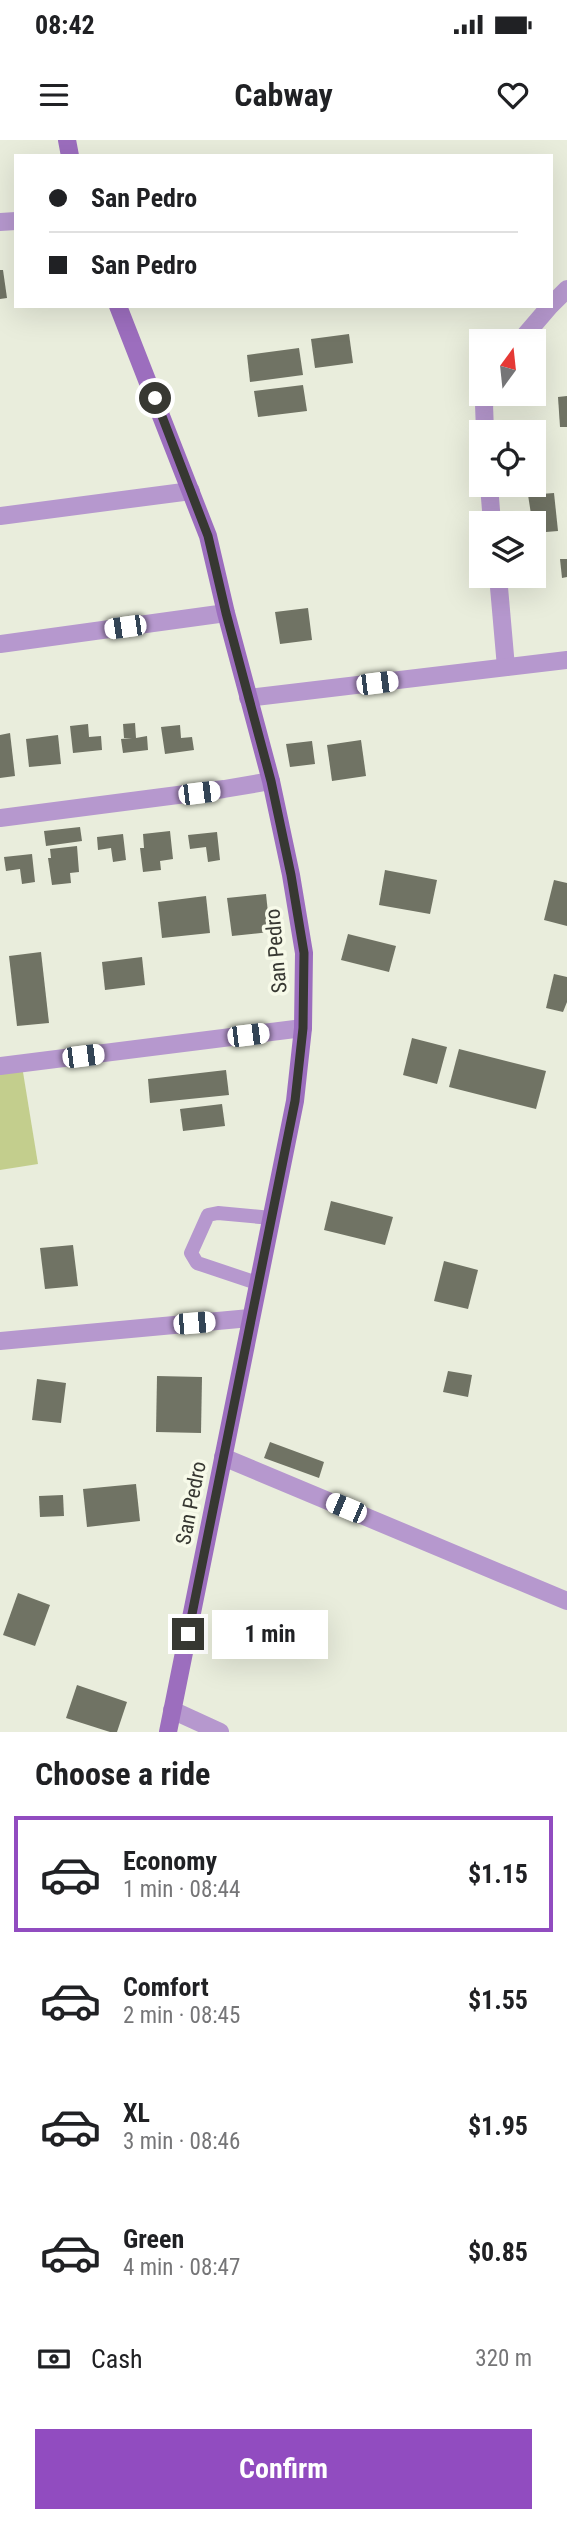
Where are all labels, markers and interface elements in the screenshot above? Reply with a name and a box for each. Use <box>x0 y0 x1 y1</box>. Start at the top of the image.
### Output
text: 08:42 <box>35 10 95 40</box>
icon: menu <box>35 76 73 114</box>
text: Cabway <box>234 76 333 114</box>
icon: heart <box>494 76 532 114</box>
text: San Pedro <box>91 183 197 213</box>
text: San Pedro <box>91 250 197 280</box>
north arrow <box>469 329 546 406</box>
map controls <box>469 329 546 588</box>
route start <box>139 382 171 414</box>
button: locate <box>469 420 546 497</box>
button: layers <box>469 511 546 588</box>
car <box>103 614 148 640</box>
car <box>355 670 400 696</box>
car <box>177 780 222 806</box>
street label: San Pedro <box>260 908 292 994</box>
car <box>226 1022 271 1048</box>
car <box>61 1043 106 1069</box>
car <box>173 1311 216 1335</box>
street label: San Pedro <box>171 1459 211 1547</box>
car <box>323 1490 370 1526</box>
callout: 1 min <box>212 1610 328 1658</box>
route end <box>172 1618 204 1650</box>
text: 1 min <box>244 1621 296 1648</box>
text: Choose a ride <box>35 1755 210 1793</box>
icon: car <box>39 1843 102 1906</box>
text: Economy <box>123 1846 217 1876</box>
text: $1.15 <box>468 1859 528 1889</box>
text: 1 min · 08:44 <box>123 1876 240 1903</box>
icon: car <box>39 1969 102 2032</box>
text: Comfort <box>123 1972 209 2002</box>
text: $1.55 <box>468 1985 528 2015</box>
text: 2 min · 08:45 <box>123 2002 240 2029</box>
icon: car <box>39 2095 102 2158</box>
text: XL <box>123 2098 150 2128</box>
text: $1.95 <box>468 2111 528 2141</box>
text: 3 min · 08:46 <box>123 2128 240 2155</box>
icon: car <box>39 2221 102 2284</box>
text: Green <box>123 2224 184 2254</box>
text: $0.85 <box>468 2237 528 2267</box>
text: 4 min · 08:47 <box>123 2254 240 2281</box>
icon: cash <box>35 2340 73 2378</box>
text: Cash <box>91 2344 143 2374</box>
text: 320 m <box>475 2345 532 2372</box>
button: Confirm <box>35 2429 532 2509</box>

